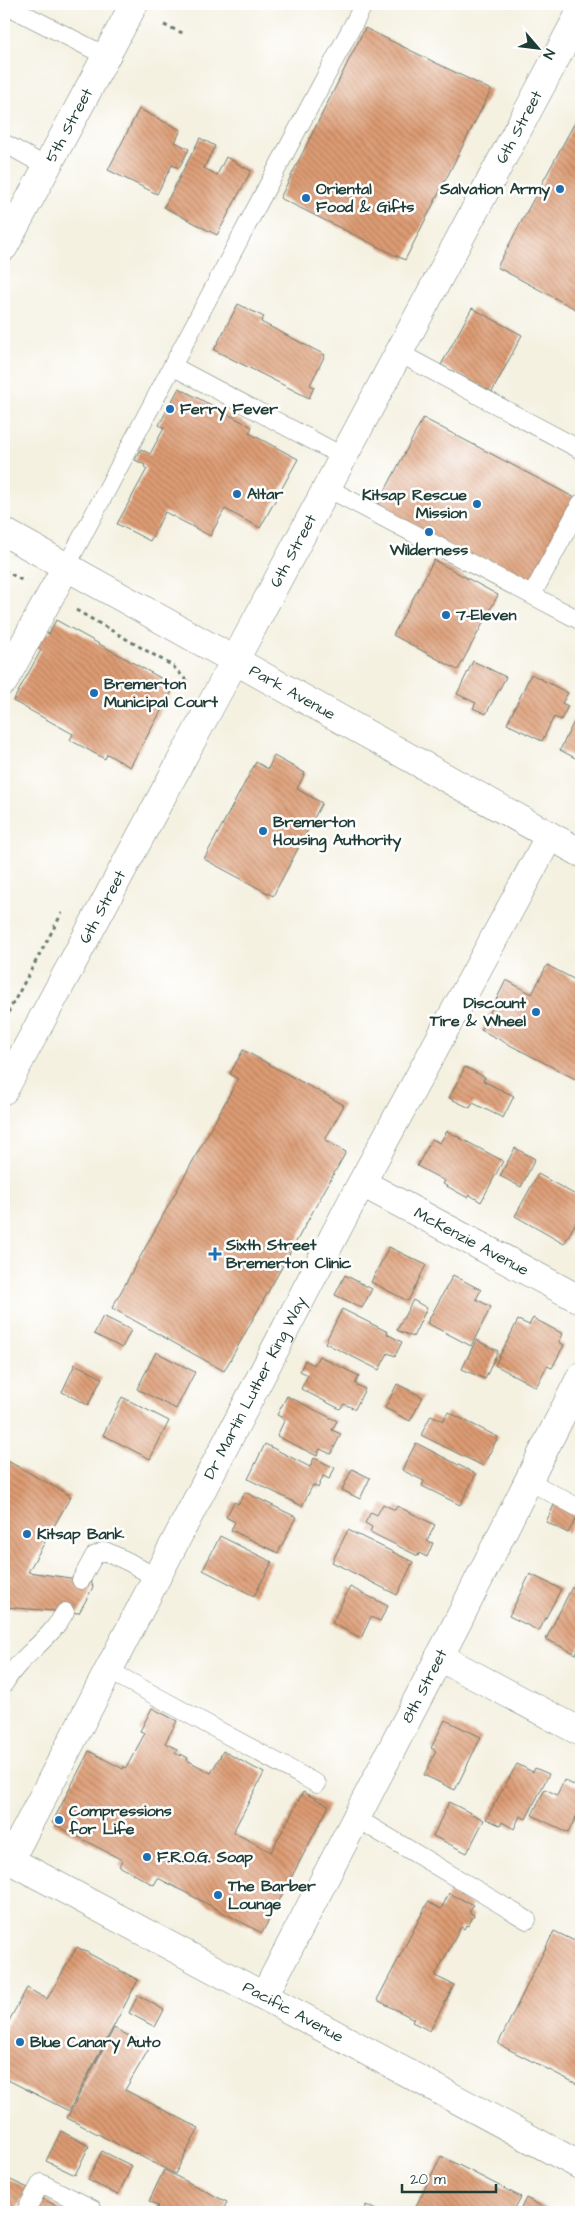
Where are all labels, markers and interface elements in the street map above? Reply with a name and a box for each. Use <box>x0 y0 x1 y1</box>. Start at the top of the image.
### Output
north arrow <box>512 22 562 72</box>
text: N <box>538 45 559 62</box>
street label: 5th Street <box>40 84 98 166</box>
street label: 6th Street <box>491 86 548 168</box>
place label: Oriental Food & Gifts <box>316 178 414 218</box>
place label: Salvation Army <box>439 178 550 201</box>
marker: Salvation Army <box>554 183 566 195</box>
marker: Oriental Food & Gifts <box>300 192 312 204</box>
place label: Ferry Fever <box>180 398 278 421</box>
marker: Ferry Fever <box>164 403 176 415</box>
place label: Altar <box>247 483 283 505</box>
place label: Kitsap Rescue Mission <box>362 484 467 524</box>
marker: Altar <box>231 488 243 500</box>
marker: Kitsap Rescue Mission <box>471 498 483 510</box>
street label: 6th Street <box>265 510 322 591</box>
marker: Wilderness <box>423 526 435 538</box>
place label: Wilderness <box>389 539 468 561</box>
place label: 7-Eleven <box>455 604 516 626</box>
marker: 7-Eleven <box>440 609 452 621</box>
street label: Park Avenue <box>245 660 340 725</box>
place label: Bremerton Municipal Court <box>104 673 219 713</box>
marker: Bremerton Municipal Court <box>88 687 100 699</box>
place label: Bremerton Housing Authority <box>273 811 401 853</box>
marker: Bremerton Housing Authority <box>257 825 269 837</box>
street label: 6th Street <box>74 866 131 947</box>
place label: Discount Tire & Wheel <box>429 992 527 1032</box>
marker: Discount Tire & Wheel <box>530 1006 542 1018</box>
street label: McKenzie Avenue <box>410 1202 533 1281</box>
place label: Sixth Street Bremerton Clinic <box>225 1234 352 1274</box>
marker: Sixth Street Bremerton Clinic <box>208 1247 222 1261</box>
street label: Dr Martin Luther King Way <box>198 1292 313 1483</box>
place label: Kitsap Bank <box>37 1523 125 1545</box>
marker: Kitsap Bank <box>21 1528 33 1540</box>
street label: 8th Street <box>396 1645 453 1727</box>
place label: Compressions for Life <box>68 1800 172 1840</box>
marker: Compressions for Life <box>53 1814 65 1826</box>
place label: F.R.O.G. Soap <box>157 1846 253 1868</box>
marker: F.R.O.G. Soap <box>141 1851 153 1863</box>
place label: The Barber Lounge <box>227 1875 316 1917</box>
marker: The Barber Lounge <box>212 1889 224 1901</box>
street label: Pacific Avenue <box>239 1976 348 2048</box>
place label: Blue Canary Auto <box>30 2031 162 2054</box>
marker: Blue Canary Auto <box>14 2036 26 2048</box>
scale bar <box>402 2161 496 2193</box>
text: 20 m <box>410 2169 446 2190</box>

